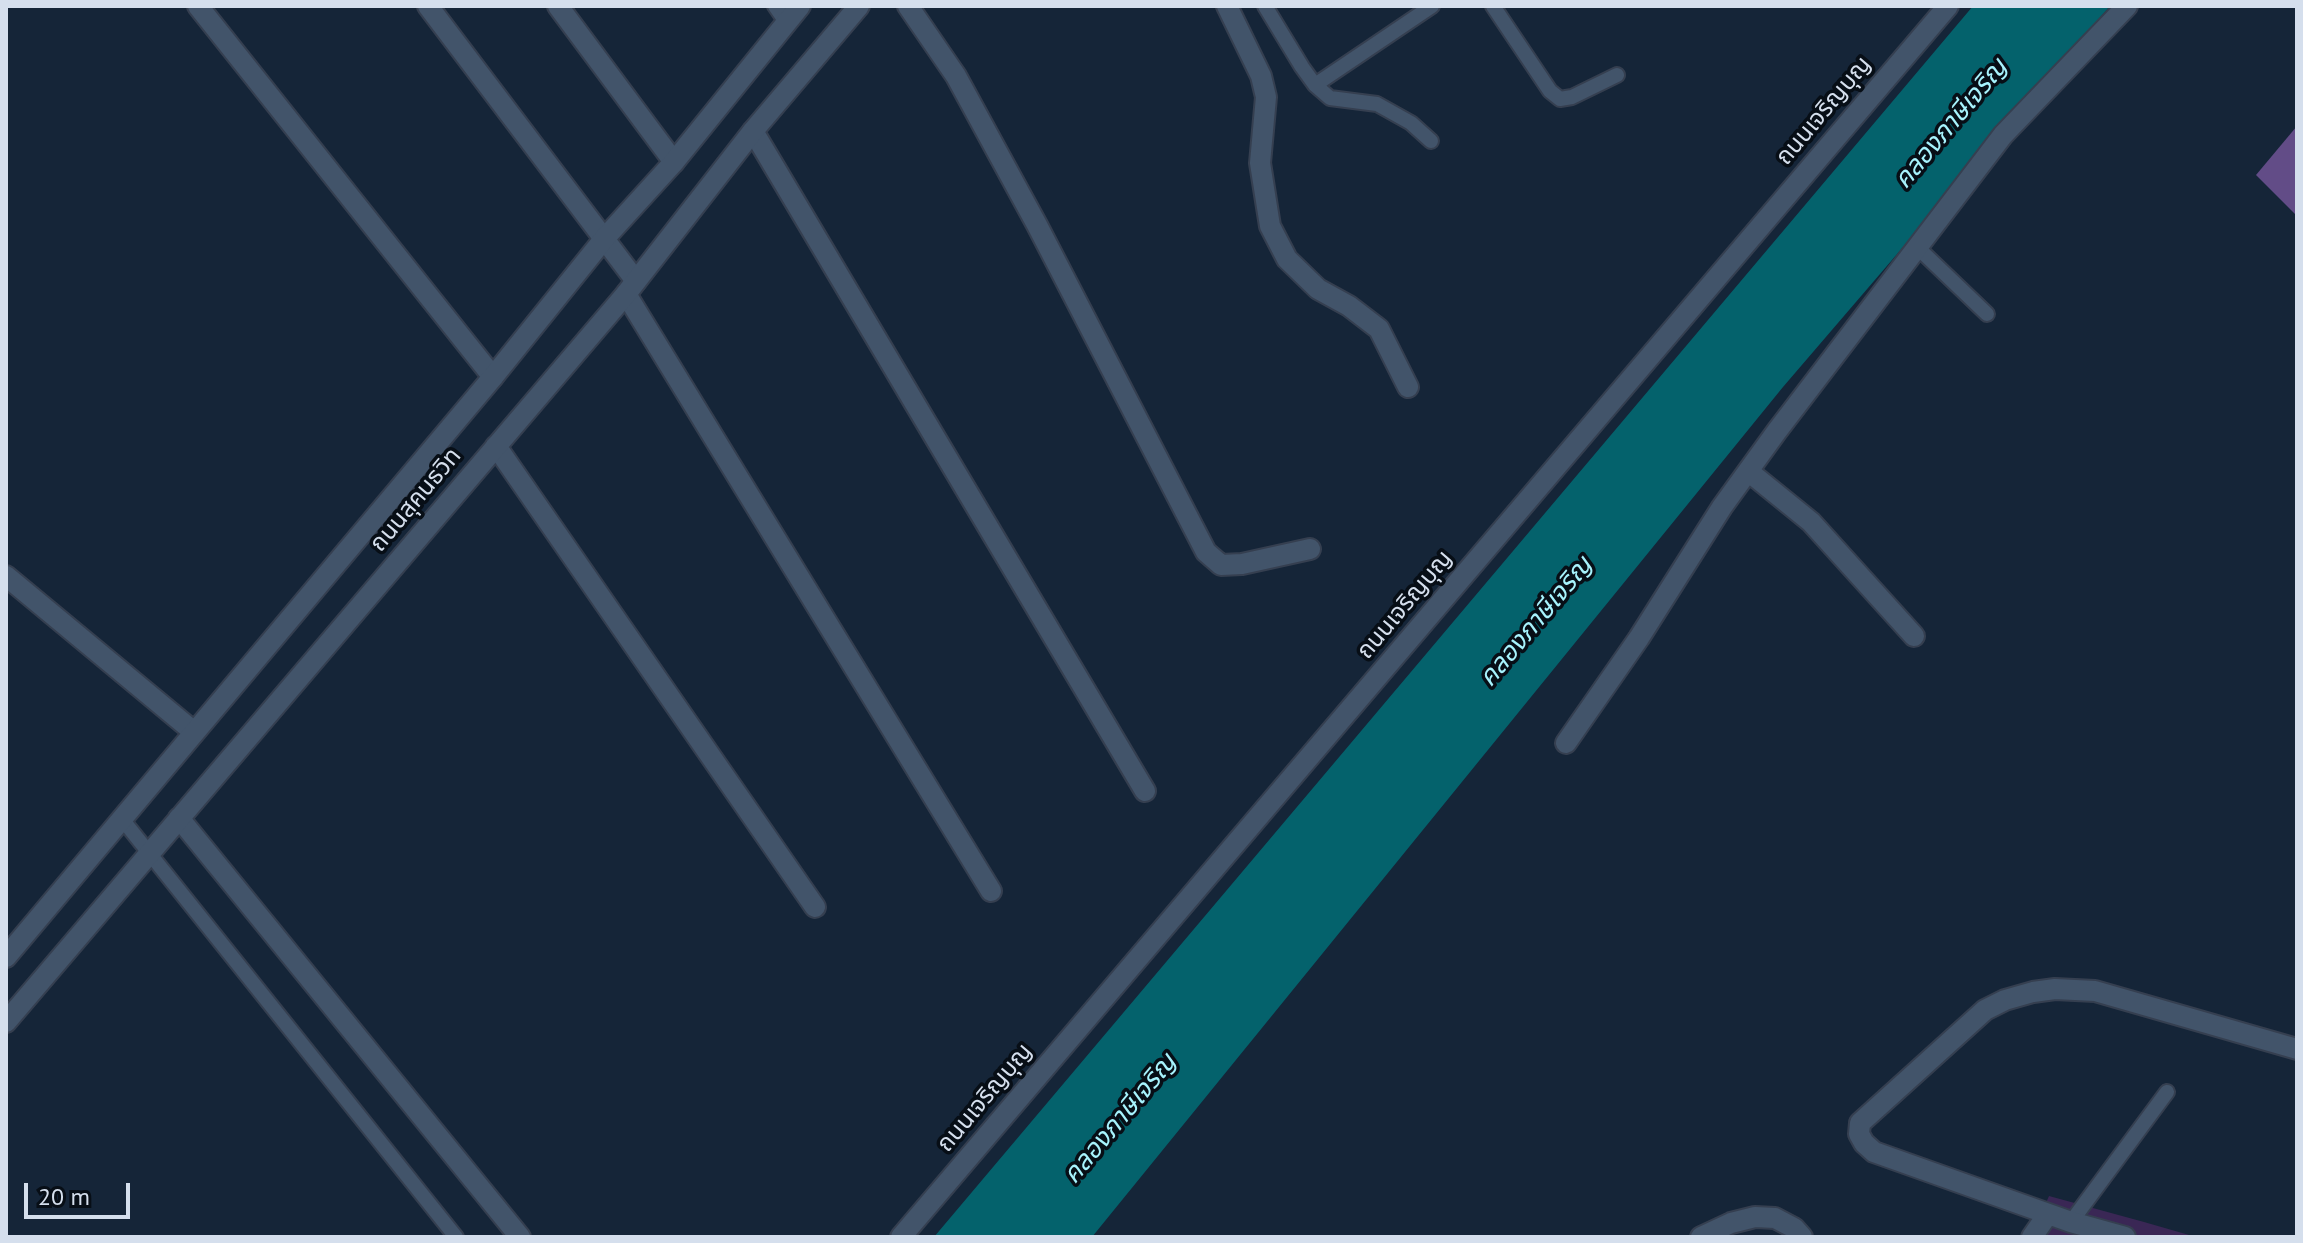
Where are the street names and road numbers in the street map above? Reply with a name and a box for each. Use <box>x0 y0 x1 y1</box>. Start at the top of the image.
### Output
street label: ถนนเจริญบุญ <box>1770 51 1878 171</box>
street label: ถนนสุคนธวิท <box>364 442 468 558</box>
street label: ถนนเจริญบุญ <box>1351 545 1459 665</box>
street label: ถนนเจริญบุญ <box>931 1038 1039 1158</box>

